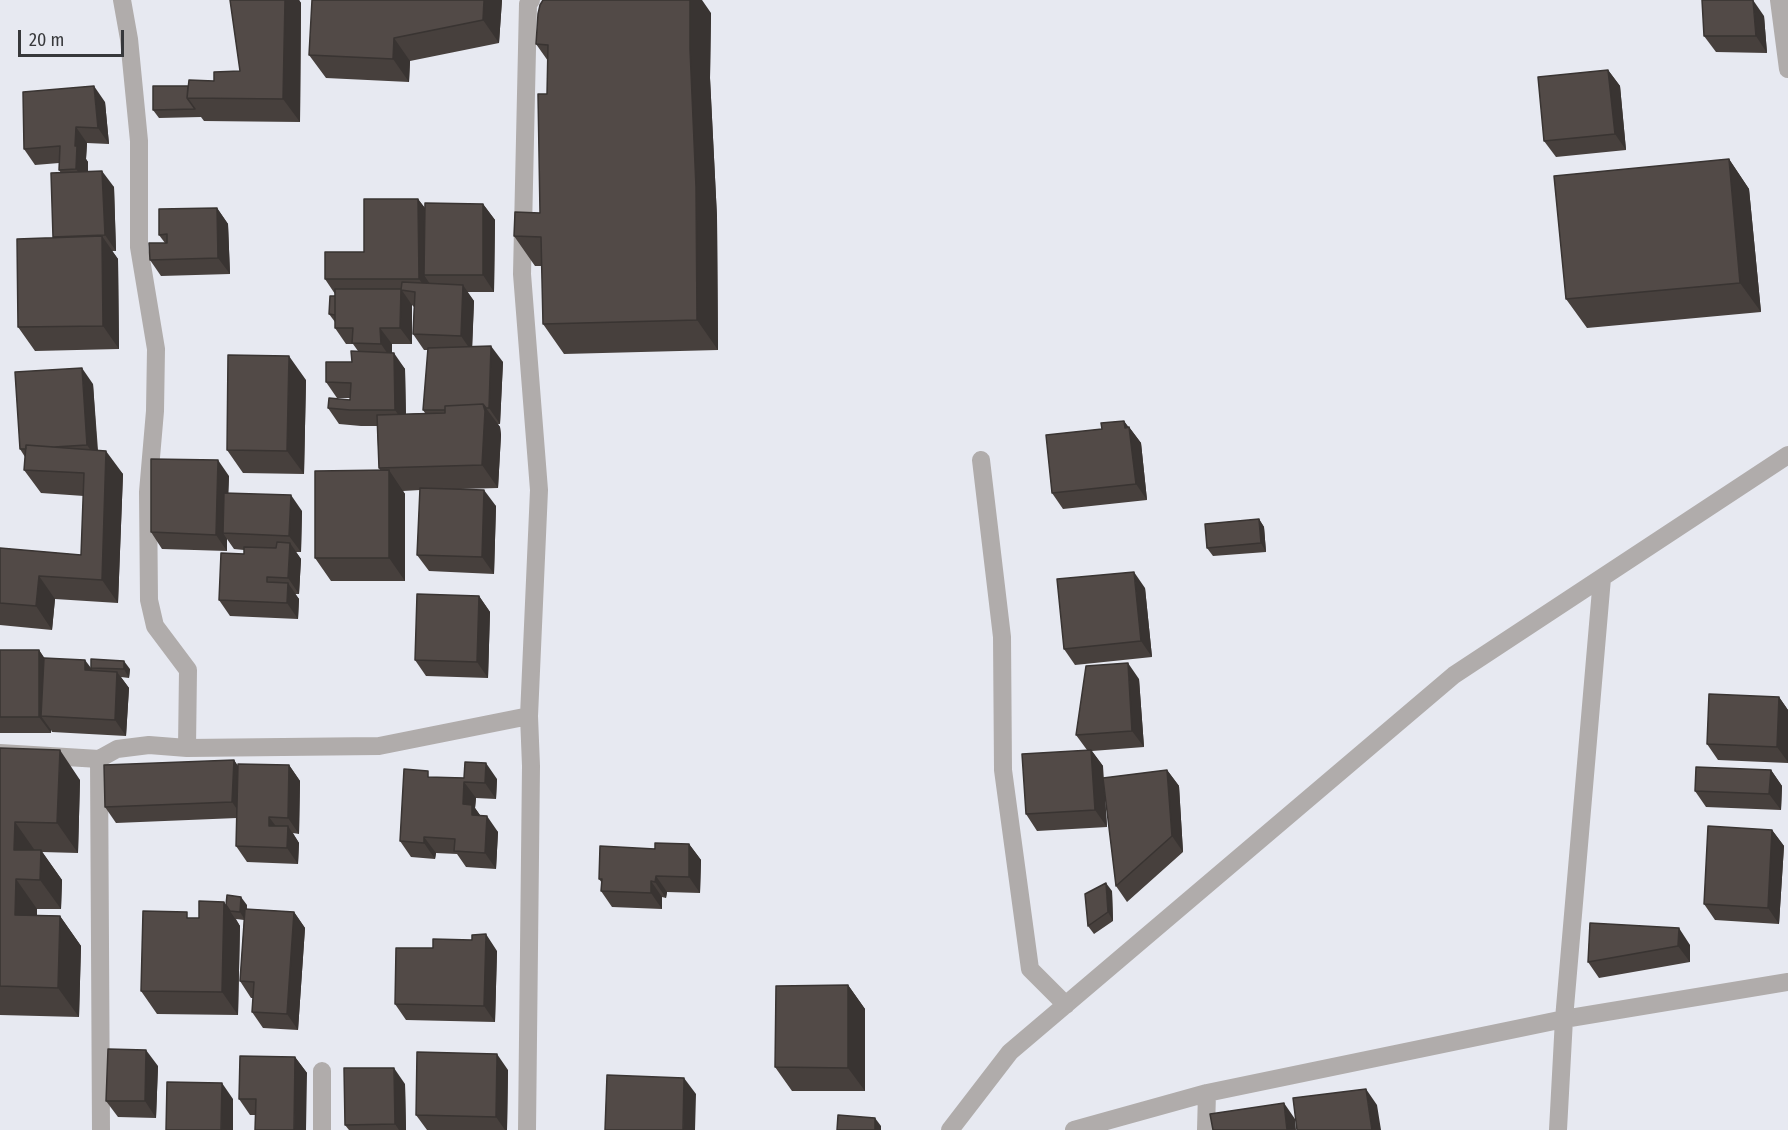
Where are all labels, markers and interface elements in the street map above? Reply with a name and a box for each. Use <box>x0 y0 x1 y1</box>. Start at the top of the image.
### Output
scale bar <box>21 18 128 56</box>
text: 20 m <box>29 29 64 51</box>

